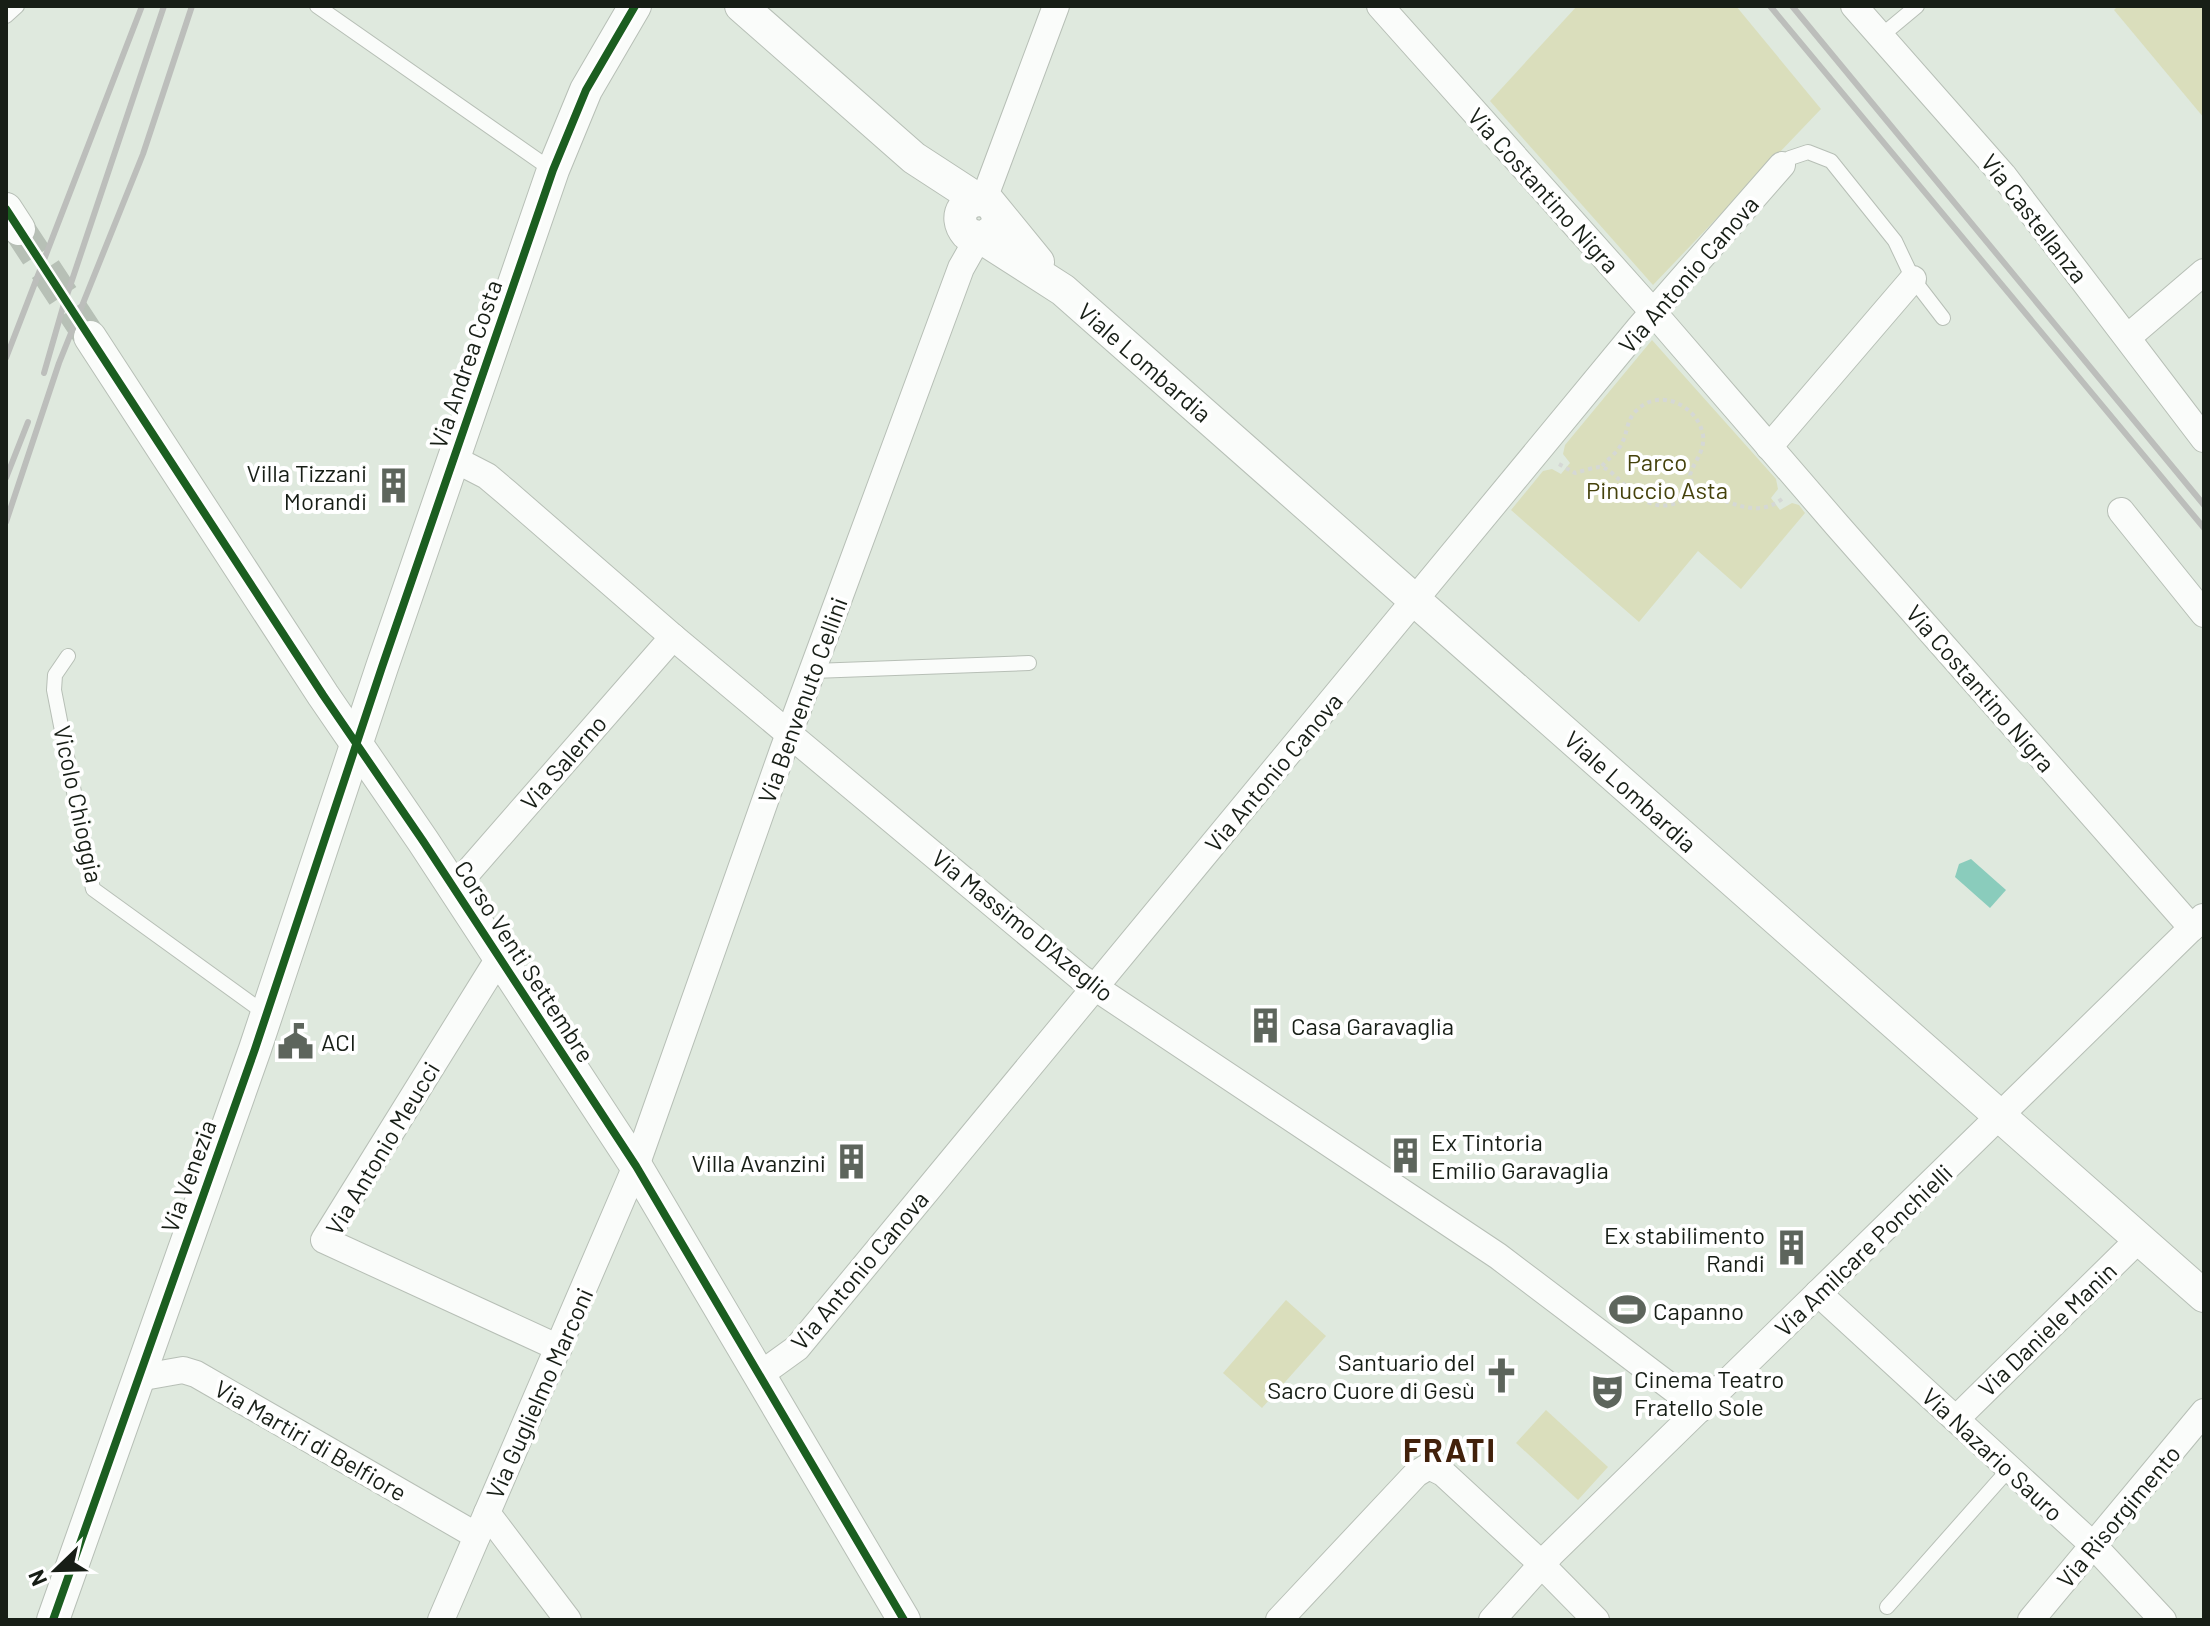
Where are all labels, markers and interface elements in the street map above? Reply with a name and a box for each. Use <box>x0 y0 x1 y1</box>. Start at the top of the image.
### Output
street label: Via Costantino Nigra <box>1462 102 1626 278</box>
street label: Via Castellanza <box>1976 148 2094 288</box>
street label: Via Antonio Canova <box>1612 190 1764 358</box>
street label: Via Andrea Costa <box>423 276 507 452</box>
street label: Viale Lombardia <box>1072 296 1218 428</box>
park label: Parco Pinuccio Asta <box>1586 447 1728 504</box>
place label: Villa Tizzani Morandi <box>247 458 367 515</box>
building icon: Villa Tizzani Morandi <box>374 467 412 505</box>
street label: Via Benvenuto Cellini <box>751 593 853 807</box>
street label: Via Costantino Nigra <box>1900 598 2062 778</box>
street label: Via Antonio Canova <box>1198 687 1348 857</box>
street label: Via Salerno <box>514 709 612 815</box>
street label: Vicolo Chioggia <box>48 723 110 885</box>
street label: Viale Lombardia <box>1559 724 1703 858</box>
street label: Via Massimo D'Azeglio <box>926 843 1120 1007</box>
street label: Corso Venti Settembre <box>449 855 601 1067</box>
building icon: Casa Garavaglia <box>1246 1006 1284 1044</box>
place label: Casa Garavaglia <box>1291 1011 1454 1040</box>
public building icon: ACI <box>276 1022 314 1060</box>
place label: ACI <box>321 1027 356 1056</box>
street label: Via Antonio Meucci <box>319 1056 445 1240</box>
street label: Via Venezia <box>154 1116 222 1236</box>
place label: Ex Tintoria Emilio Garavaglia <box>1431 1127 1609 1184</box>
building icon: Ex Tintoria Emilio Garavaglia <box>1386 1136 1424 1174</box>
building icon: Villa Avanzini <box>833 1143 871 1181</box>
place label: Villa Avanzini <box>692 1148 826 1177</box>
street label: Via Amilcare Ponchielli <box>1768 1158 1958 1342</box>
street label: Via Antonio Canova <box>784 1185 934 1355</box>
place label: Ex stabilimento Randi <box>1604 1220 1765 1277</box>
building icon: Ex stabilimento Randi <box>1772 1229 1810 1267</box>
street label: Via Daniele Manin <box>1972 1256 2122 1402</box>
street label: Via Guglielmo Marconi <box>479 1283 599 1503</box>
sports icon: Capanno <box>1608 1291 1646 1329</box>
place label: Capanno <box>1653 1296 1744 1325</box>
place label: Santuario del Sacro Cuore di Gesù <box>1267 1347 1475 1404</box>
church icon: Santuario del Sacro Cuore di Gesù <box>1482 1356 1520 1394</box>
place label: Cinema Teatro Fratello Sole <box>1634 1364 1784 1421</box>
street label: Via Martiri di Belfiore <box>210 1373 412 1507</box>
theatre icon: Cinema Teatro Fratello Sole <box>1589 1373 1627 1411</box>
street label: Via Nazario Sauro <box>1916 1381 2070 1527</box>
district label: FRATI <box>1403 1430 1497 1468</box>
street label: Via Risorgimento <box>2050 1439 2186 1593</box>
north arrow <box>16 1530 96 1610</box>
text: N <box>22 1566 51 1590</box>

